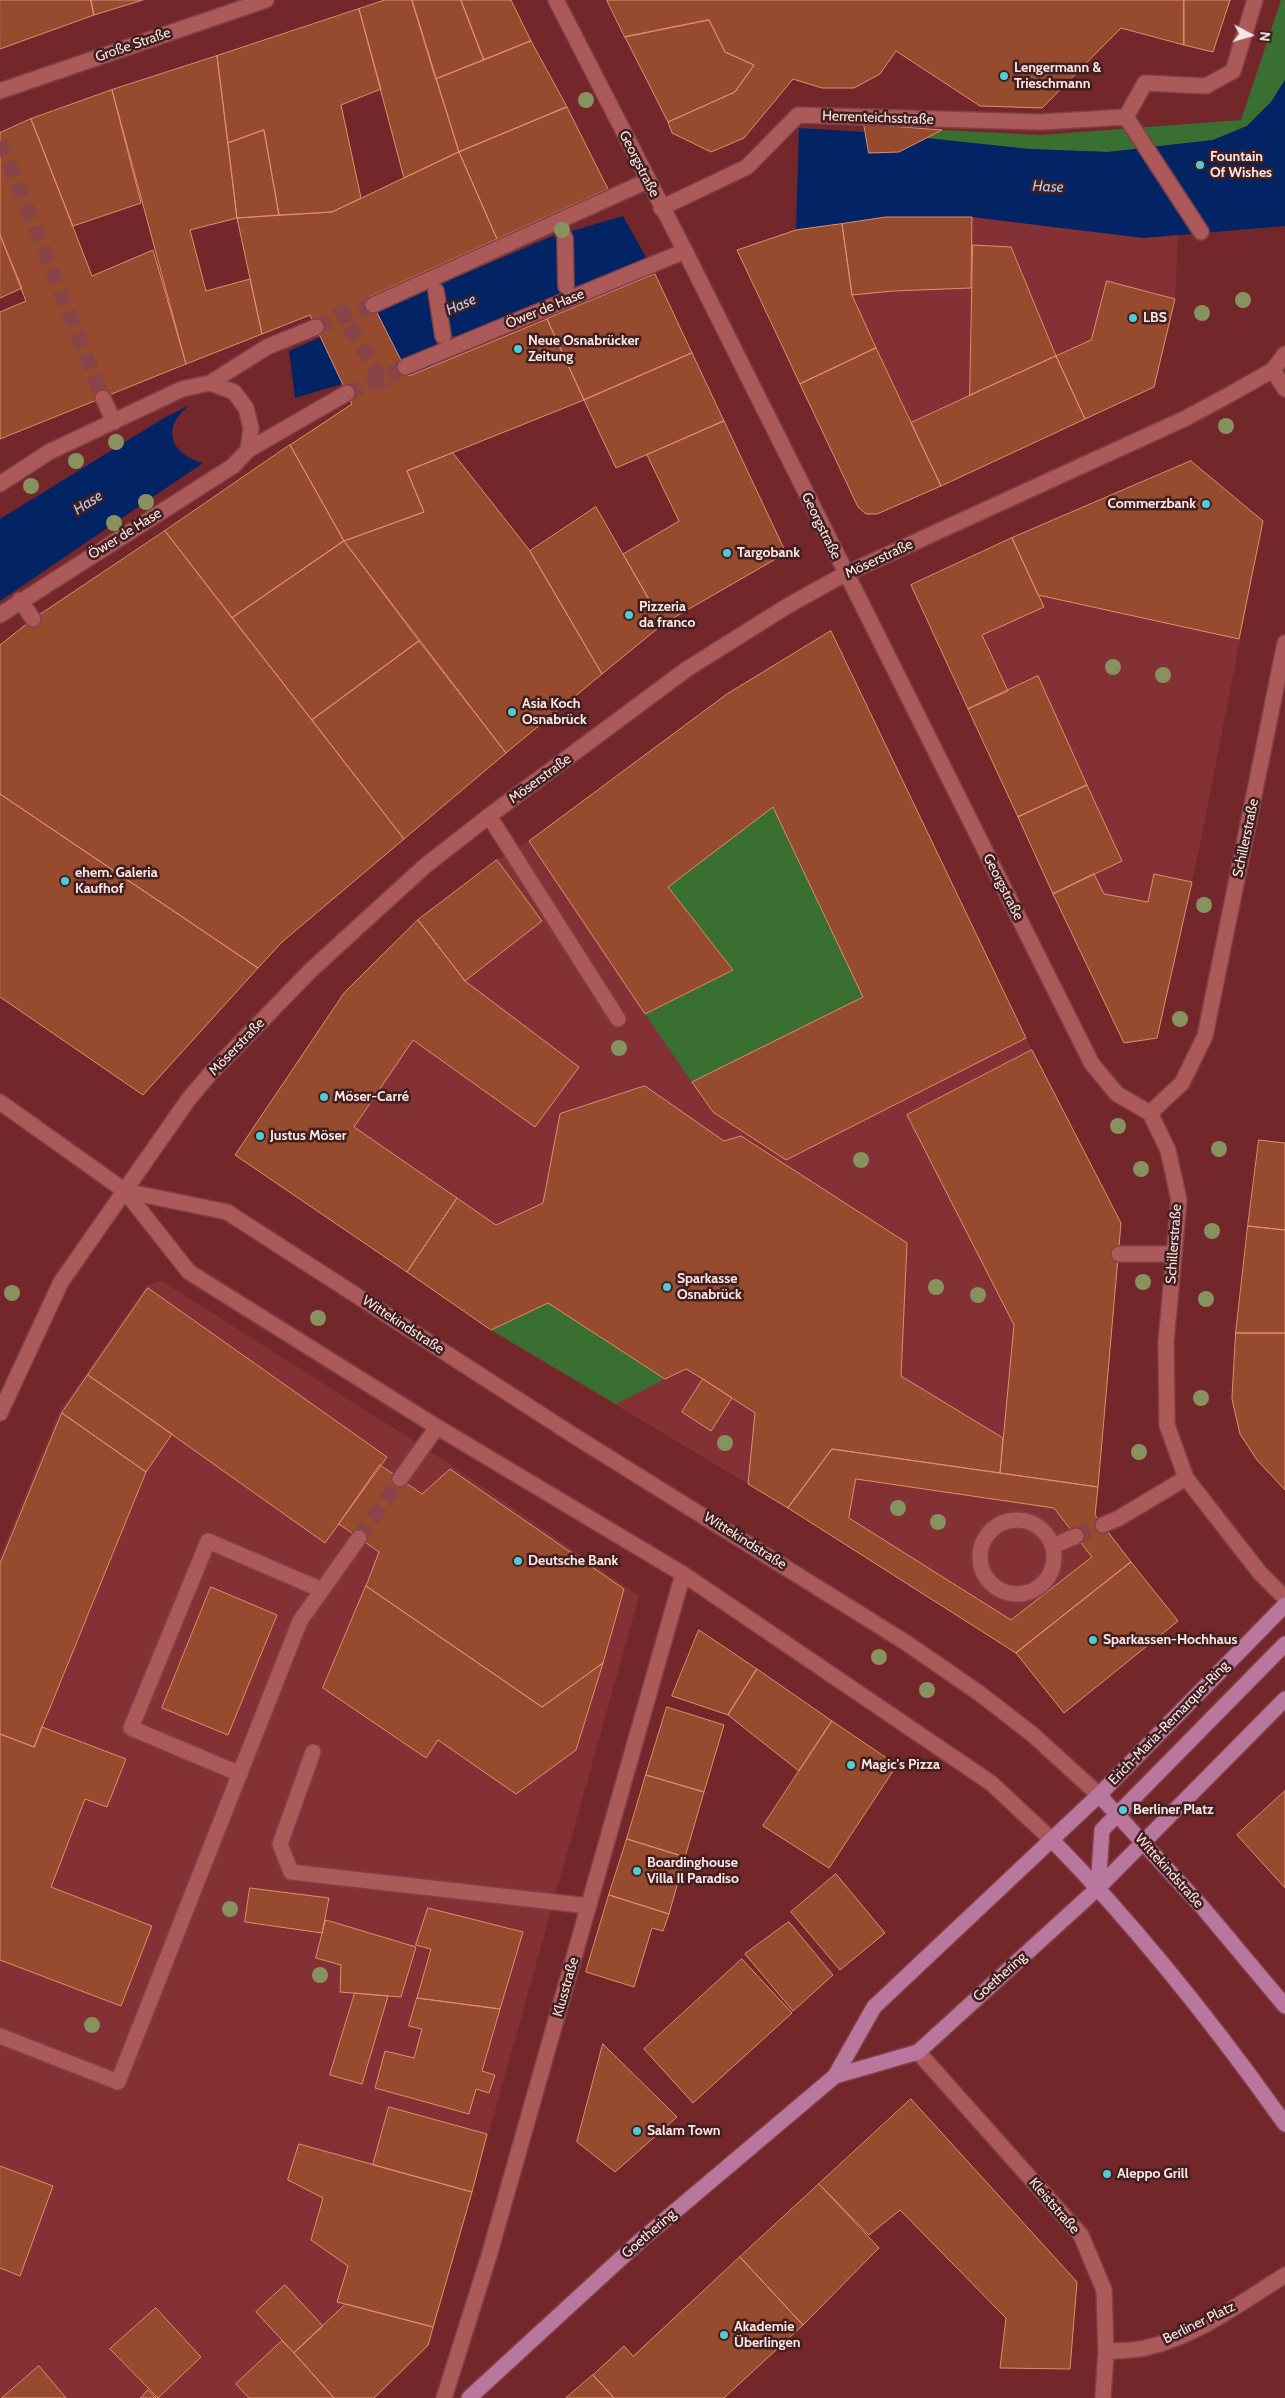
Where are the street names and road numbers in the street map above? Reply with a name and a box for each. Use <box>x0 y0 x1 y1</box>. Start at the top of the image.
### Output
street label: Große Straße <box>93 24 173 66</box>
street label: Herrenteichsstraße <box>822 108 934 128</box>
street label: Georgstraße <box>615 128 663 200</box>
street label: Öwer de Hase <box>503 286 587 332</box>
street label: Georgstraße <box>798 490 844 562</box>
street label: Öwer de Hase <box>85 505 165 563</box>
street label: Möserstraße <box>842 536 916 582</box>
street label: Möserstraße <box>506 751 574 807</box>
street label: Schillerstraße <box>1229 797 1263 879</box>
street label: Georgstraße <box>979 851 1027 923</box>
street label: Möserstraße <box>206 1015 268 1079</box>
street label: Schillerstraße <box>1163 1204 1185 1284</box>
street label: Wittekindstraße <box>359 1292 447 1358</box>
street label: Wittekindstraße <box>701 1509 789 1573</box>
street label: Erich-Maria-Remarque-Ring <box>1105 1658 1233 1788</box>
street label: Wittekindstraße <box>1131 1830 1207 1912</box>
street label: Goethering <box>970 1949 1030 2005</box>
street label: Klusstraße <box>550 1955 582 2019</box>
street label: Kleiststraße <box>1025 2175 1083 2237</box>
street label: Goethering <box>619 2206 679 2262</box>
street label: Berliner Platz <box>1160 2298 1238 2348</box>

